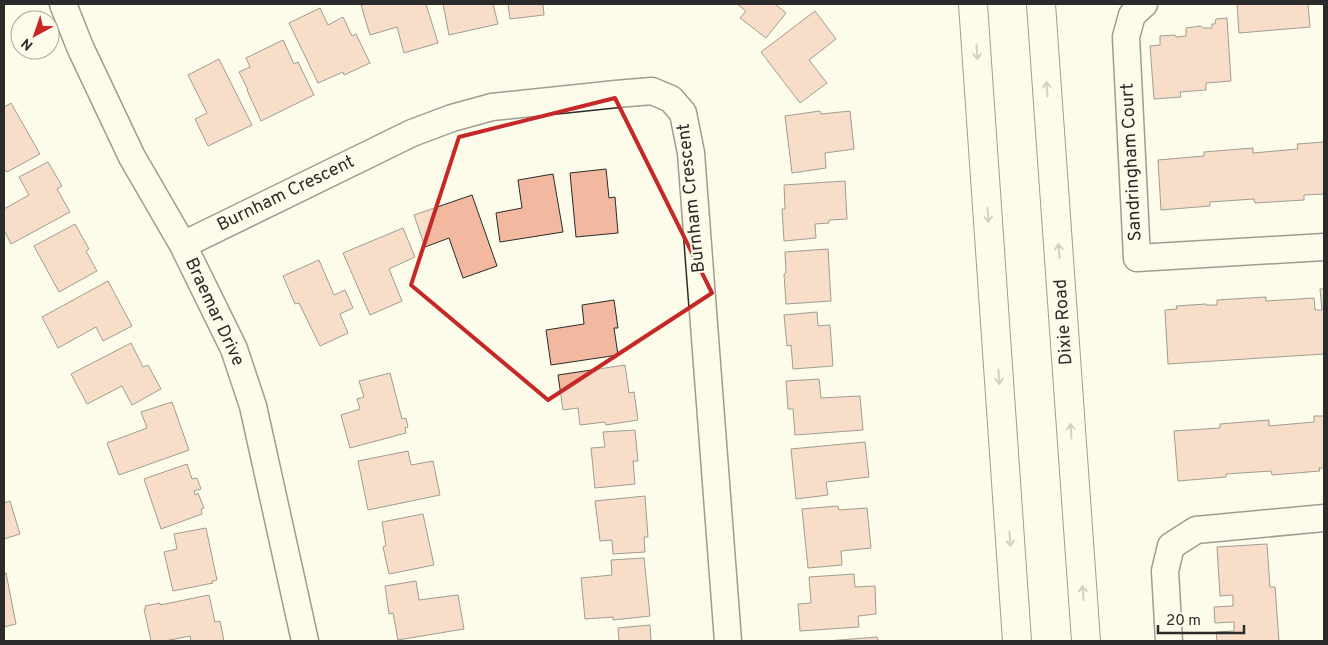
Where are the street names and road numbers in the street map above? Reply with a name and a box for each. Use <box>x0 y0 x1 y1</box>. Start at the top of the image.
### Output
street label: Sandringham Court <box>1116 82 1148 242</box>
street label: Burnham Crescent <box>673 122 711 274</box>
street label: Burnham Crescent <box>213 151 359 237</box>
street label: Braemar Drive <box>179 254 249 370</box>
street label: Dixie Road <box>1050 278 1078 366</box>

